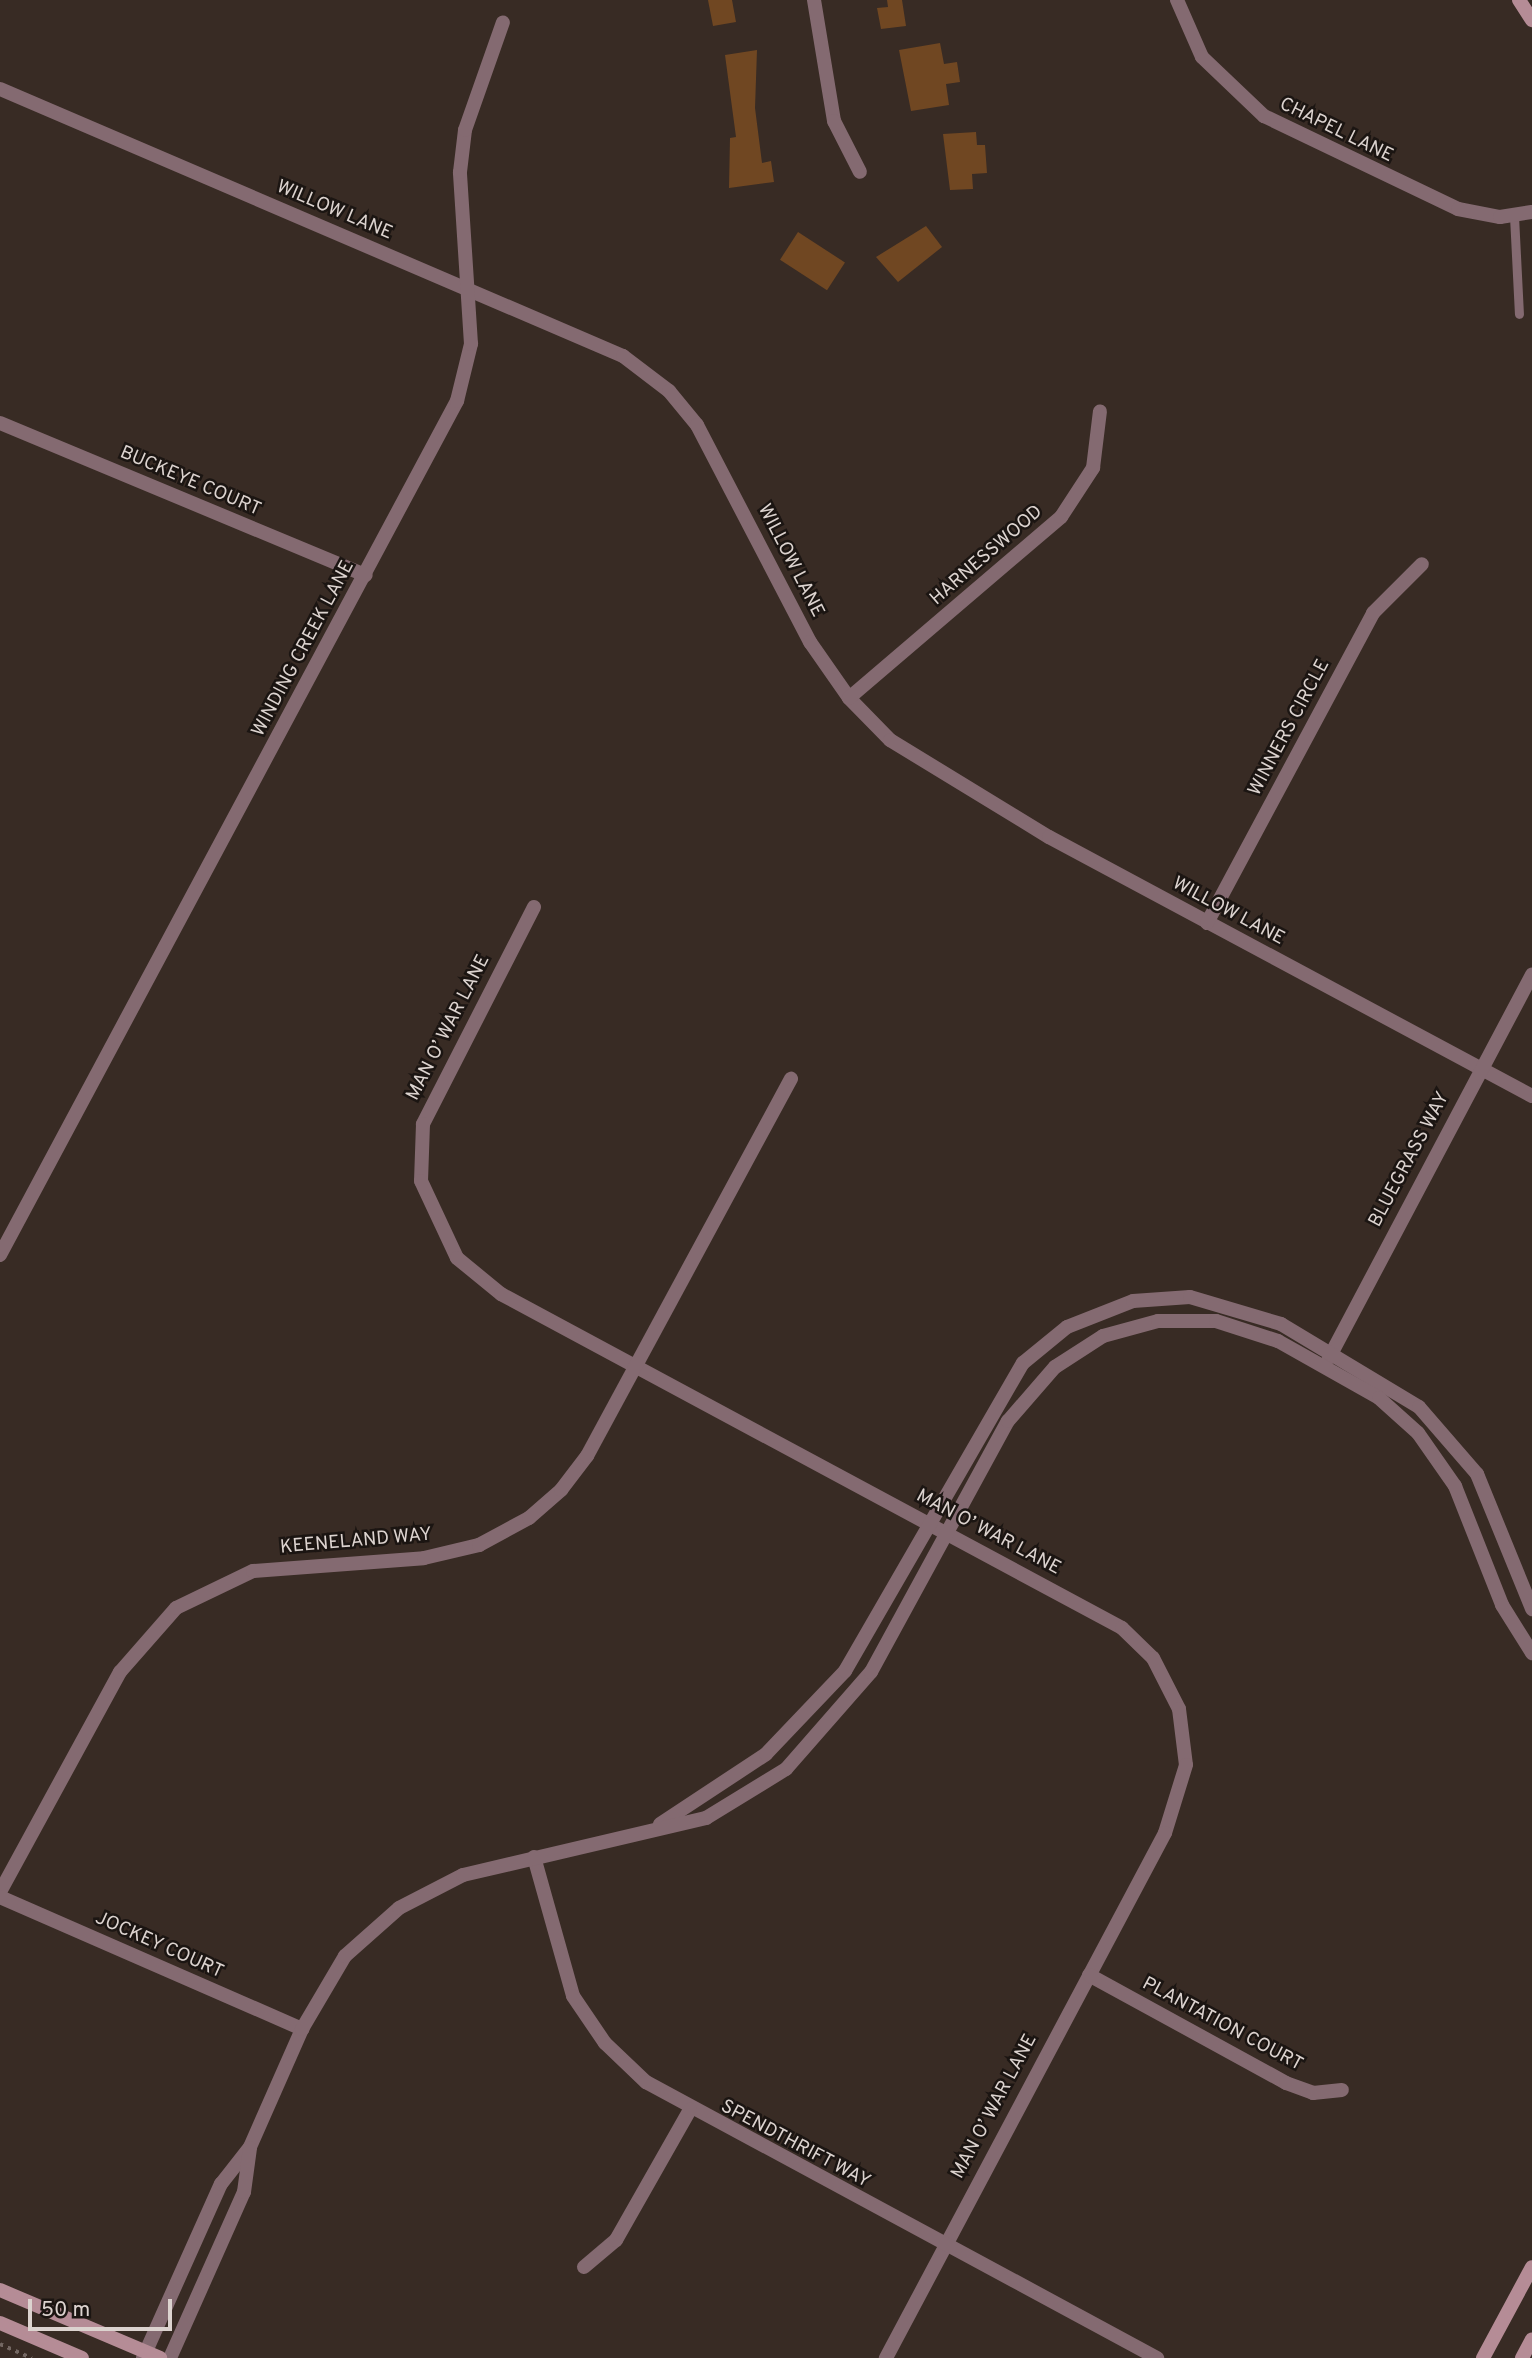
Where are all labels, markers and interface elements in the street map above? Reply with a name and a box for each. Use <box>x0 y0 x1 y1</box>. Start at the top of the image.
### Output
street label: CHAPEL LANE <box>1275 94 1397 168</box>
street label: WILLOW LANE <box>272 176 396 246</box>
street label: BUCKEYE COURT <box>116 442 264 522</box>
street label: WILLOW LANE <box>752 500 828 622</box>
street label: HARNESSWOOD <box>926 501 1048 611</box>
street label: WINDING CREEK LANE <box>248 557 360 741</box>
street label: WINNERS CIRCLE <box>1244 656 1336 800</box>
street label: WILLOW LANE <box>1168 873 1288 951</box>
street label: MAN O’ WAR LANE <box>402 951 496 1105</box>
street label: BLUEGRASS WAY <box>1365 1088 1455 1232</box>
street label: MAN O’ WAR LANE <box>912 1485 1064 1581</box>
street label: KEENELAND WAY <box>279 1524 433 1560</box>
street label: JOCKEY COURT <box>91 1907 227 1985</box>
street label: PLANTATION COURT <box>1138 1973 1306 2077</box>
street label: MAN O’ WAR LANE <box>947 2031 1043 2183</box>
street label: SPENDTHRIFT WAY <box>716 2096 874 2194</box>
scale bar <box>32 2284 175 2328</box>
text: 50 m <box>41 2297 90 2324</box>

